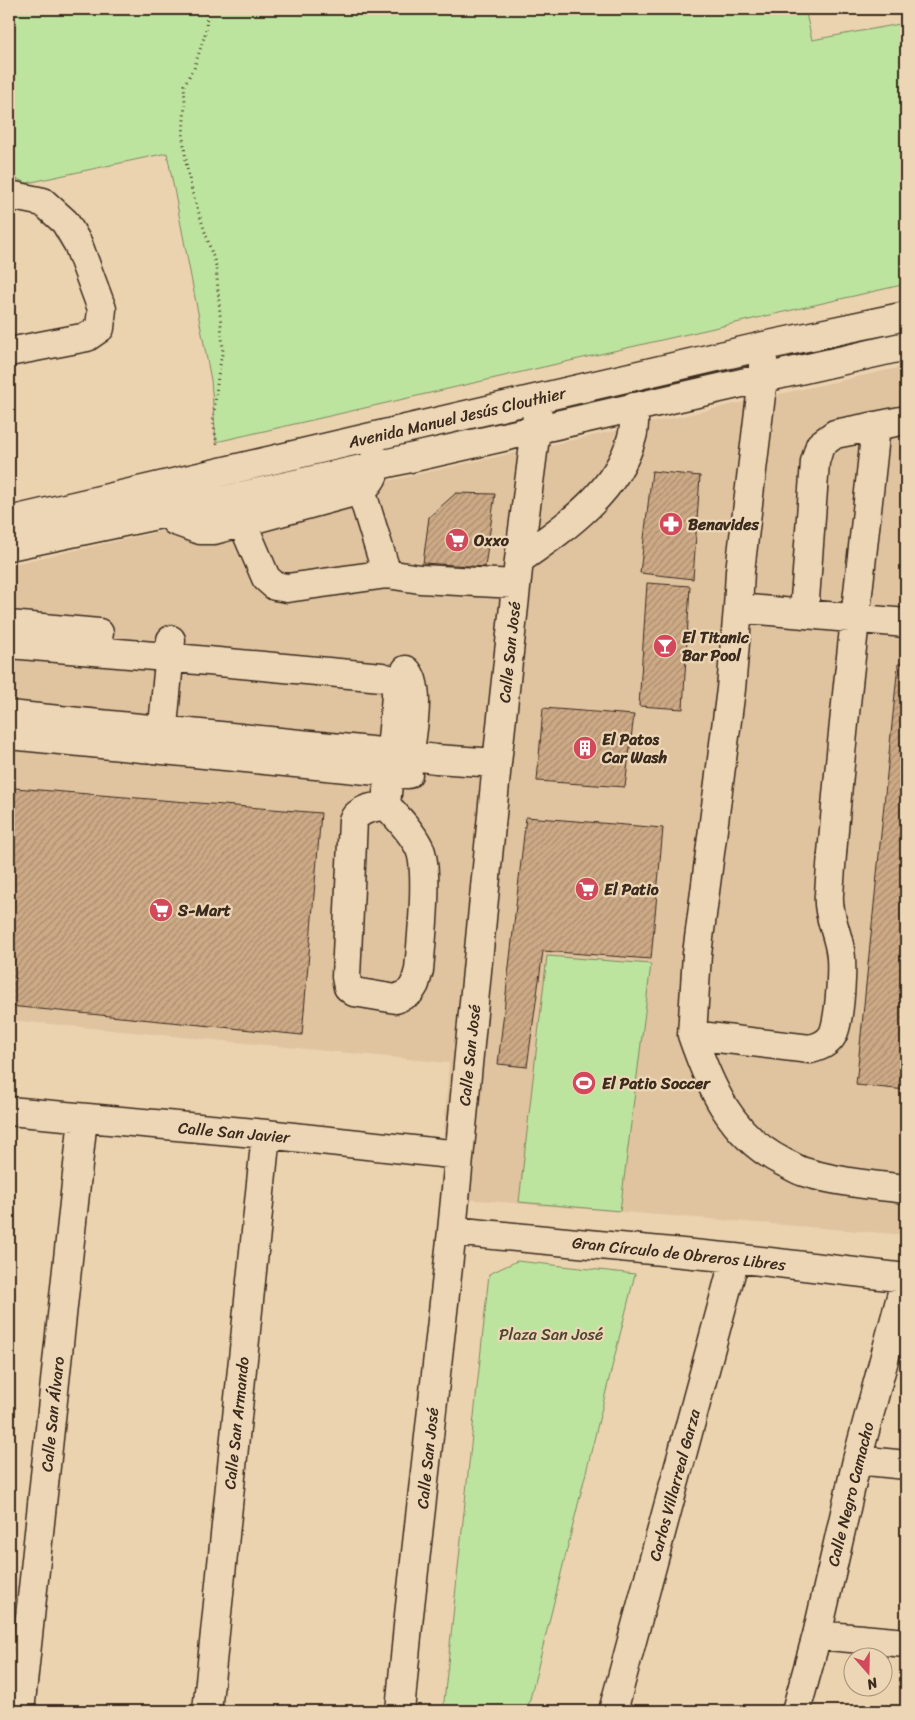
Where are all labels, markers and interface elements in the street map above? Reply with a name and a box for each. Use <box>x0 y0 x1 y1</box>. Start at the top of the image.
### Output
street label: Avenida Manuel Jesús Clouthier <box>345 378 570 457</box>
place label: Benavides <box>688 510 759 539</box>
pharmacy icon: Benavides <box>658 511 684 537</box>
place label: Oxxo <box>473 526 510 555</box>
supermarket icon: Oxxo <box>444 527 470 553</box>
street label: Calle San José <box>490 600 529 704</box>
place label: El Titanic Bar Pool <box>682 623 750 670</box>
bar icon: El Titanic Bar Pool <box>652 633 678 659</box>
place label: El Patos Car Wash <box>601 725 668 772</box>
building icon: El Patos Car Wash <box>572 735 598 761</box>
place label: El Patio <box>604 875 659 904</box>
supermarket icon: El Patio <box>574 876 600 902</box>
place label: S-Mart <box>177 896 231 925</box>
supermarket icon: S-Mart <box>148 897 174 923</box>
street label: Calle San José <box>450 1003 489 1107</box>
place label: El Patio Soccer <box>602 1069 711 1098</box>
sports icon: El Patio Soccer <box>571 1070 597 1096</box>
street label: Calle San Javier <box>177 1113 292 1152</box>
street label: Gran Círculo de Obreros Libres <box>571 1228 788 1279</box>
park label: Plaza San José <box>499 1320 603 1349</box>
street label: Calle San Álvaro <box>32 1355 73 1473</box>
street label: Calle San Armando <box>215 1355 258 1491</box>
street label: Carlos Villarreal Garza <box>640 1405 709 1564</box>
street label: Calle San José <box>408 1406 447 1510</box>
street label: Calle Negro Camacho <box>819 1419 882 1569</box>
north arrow <box>842 1648 892 1698</box>
text: N <box>863 1670 882 1697</box>

